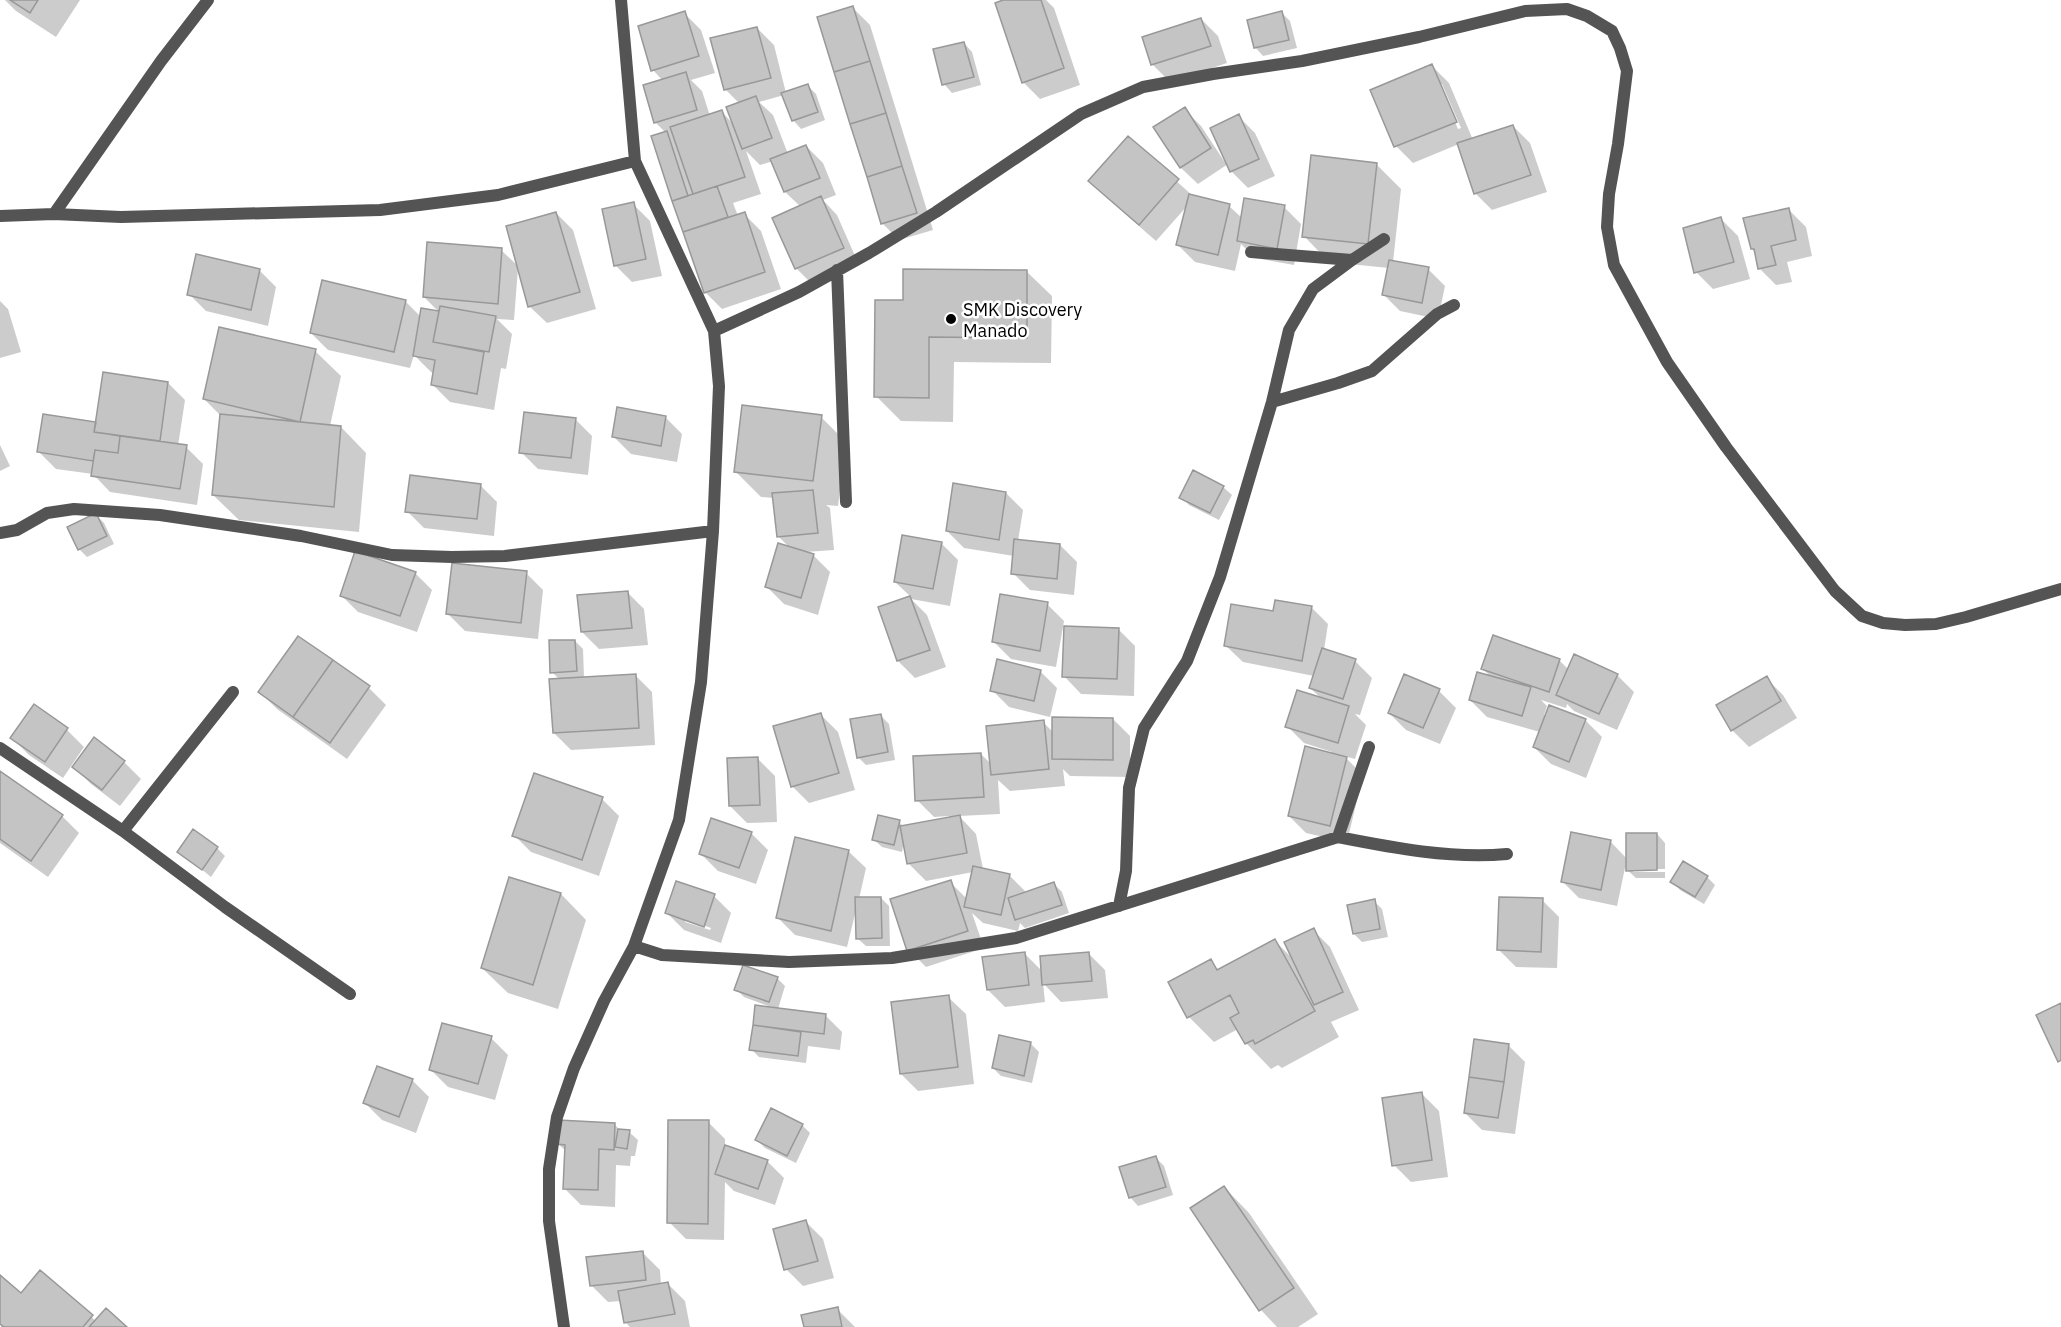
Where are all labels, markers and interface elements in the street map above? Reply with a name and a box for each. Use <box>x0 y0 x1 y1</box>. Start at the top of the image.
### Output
place label: SMK Discovery Manado <box>963 298 1082 342</box>
marker: SMK Discovery Manado <box>944 312 958 326</box>

